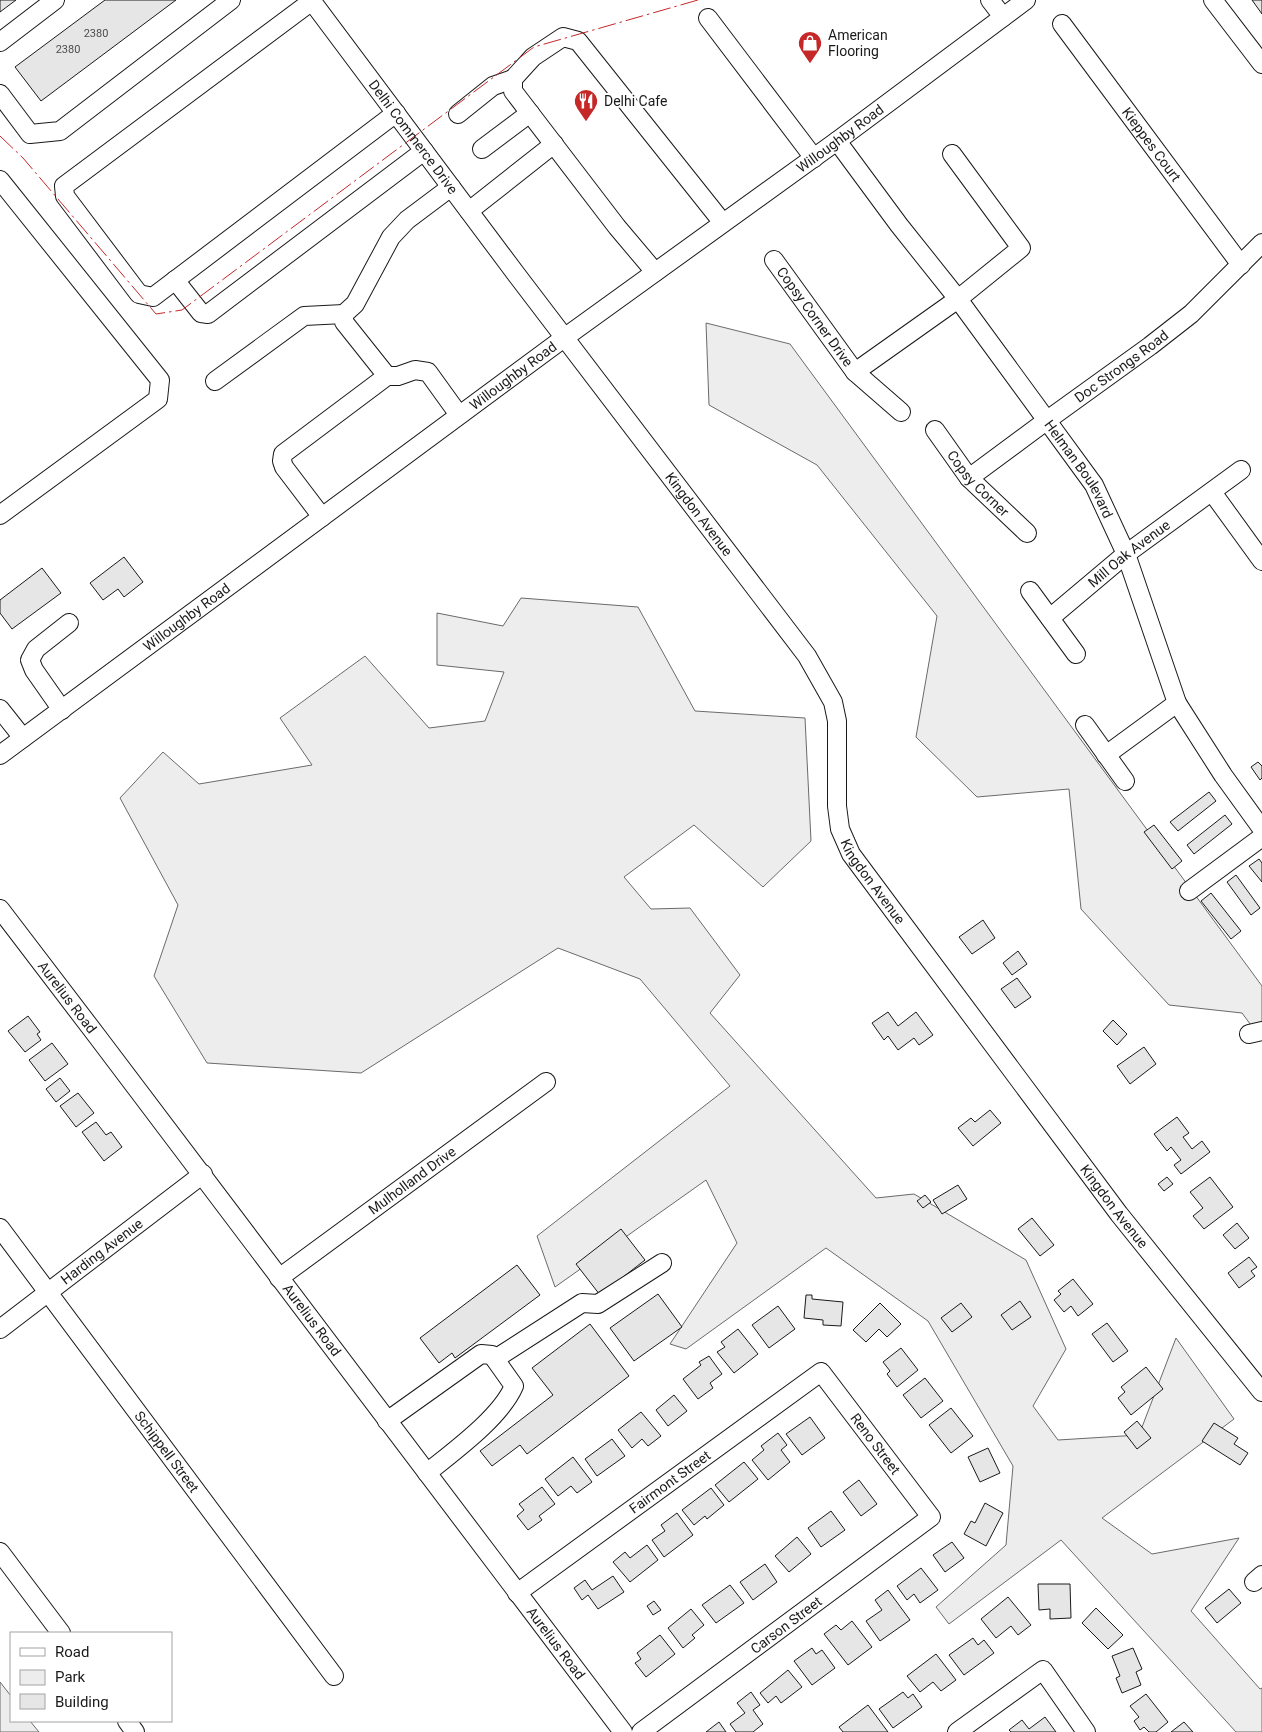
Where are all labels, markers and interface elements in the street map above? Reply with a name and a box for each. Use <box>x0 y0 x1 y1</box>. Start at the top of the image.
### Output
house number: 2380 <box>84 27 108 40</box>
place label: American Flooring <box>828 27 888 59</box>
shop icon: American Flooring <box>797 30 823 64</box>
house number: 2380 <box>56 43 80 56</box>
street label: Delhi Commerce Drive <box>366 77 461 197</box>
restaurant icon: Delhi Cafe <box>573 88 599 122</box>
place label: Delhi Cafe <box>604 93 667 109</box>
street label: Willoughby Road <box>793 101 887 176</box>
street label: Kieppes Court <box>1119 104 1184 185</box>
street label: Copsy Corner Drive <box>774 264 856 370</box>
street label: Doc Strongs Road <box>1072 327 1171 406</box>
street label: Willoughby Road <box>466 338 560 413</box>
street label: Helman Boulevard <box>1041 417 1116 521</box>
street label: Copsy Corner <box>944 447 1013 520</box>
street label: Kingdon Avenue <box>662 469 736 559</box>
street label: Mill Oak Avenue <box>1085 517 1173 591</box>
street label: Willoughby Road <box>140 580 233 654</box>
street label: Kingdon Avenue <box>837 837 908 927</box>
street label: Aurelius Road <box>35 958 100 1036</box>
street label: Mulholland Drive <box>365 1143 459 1218</box>
street label: Kingdon Avenue <box>1077 1162 1151 1251</box>
street label: Harding Avenue <box>58 1215 146 1288</box>
street label: Aurelius Road <box>280 1281 344 1359</box>
street label: Schippell Street <box>131 1408 202 1496</box>
street label: Reno Street <box>847 1410 904 1478</box>
street label: Fairmont Street <box>626 1447 714 1517</box>
street label: Carson Street <box>747 1593 825 1657</box>
street label: Aurelius Road <box>523 1604 588 1682</box>
legend <box>10 1632 172 1722</box>
text: Road <box>55 1643 89 1661</box>
text: Park <box>55 1668 86 1686</box>
text: Building <box>55 1693 109 1711</box>

